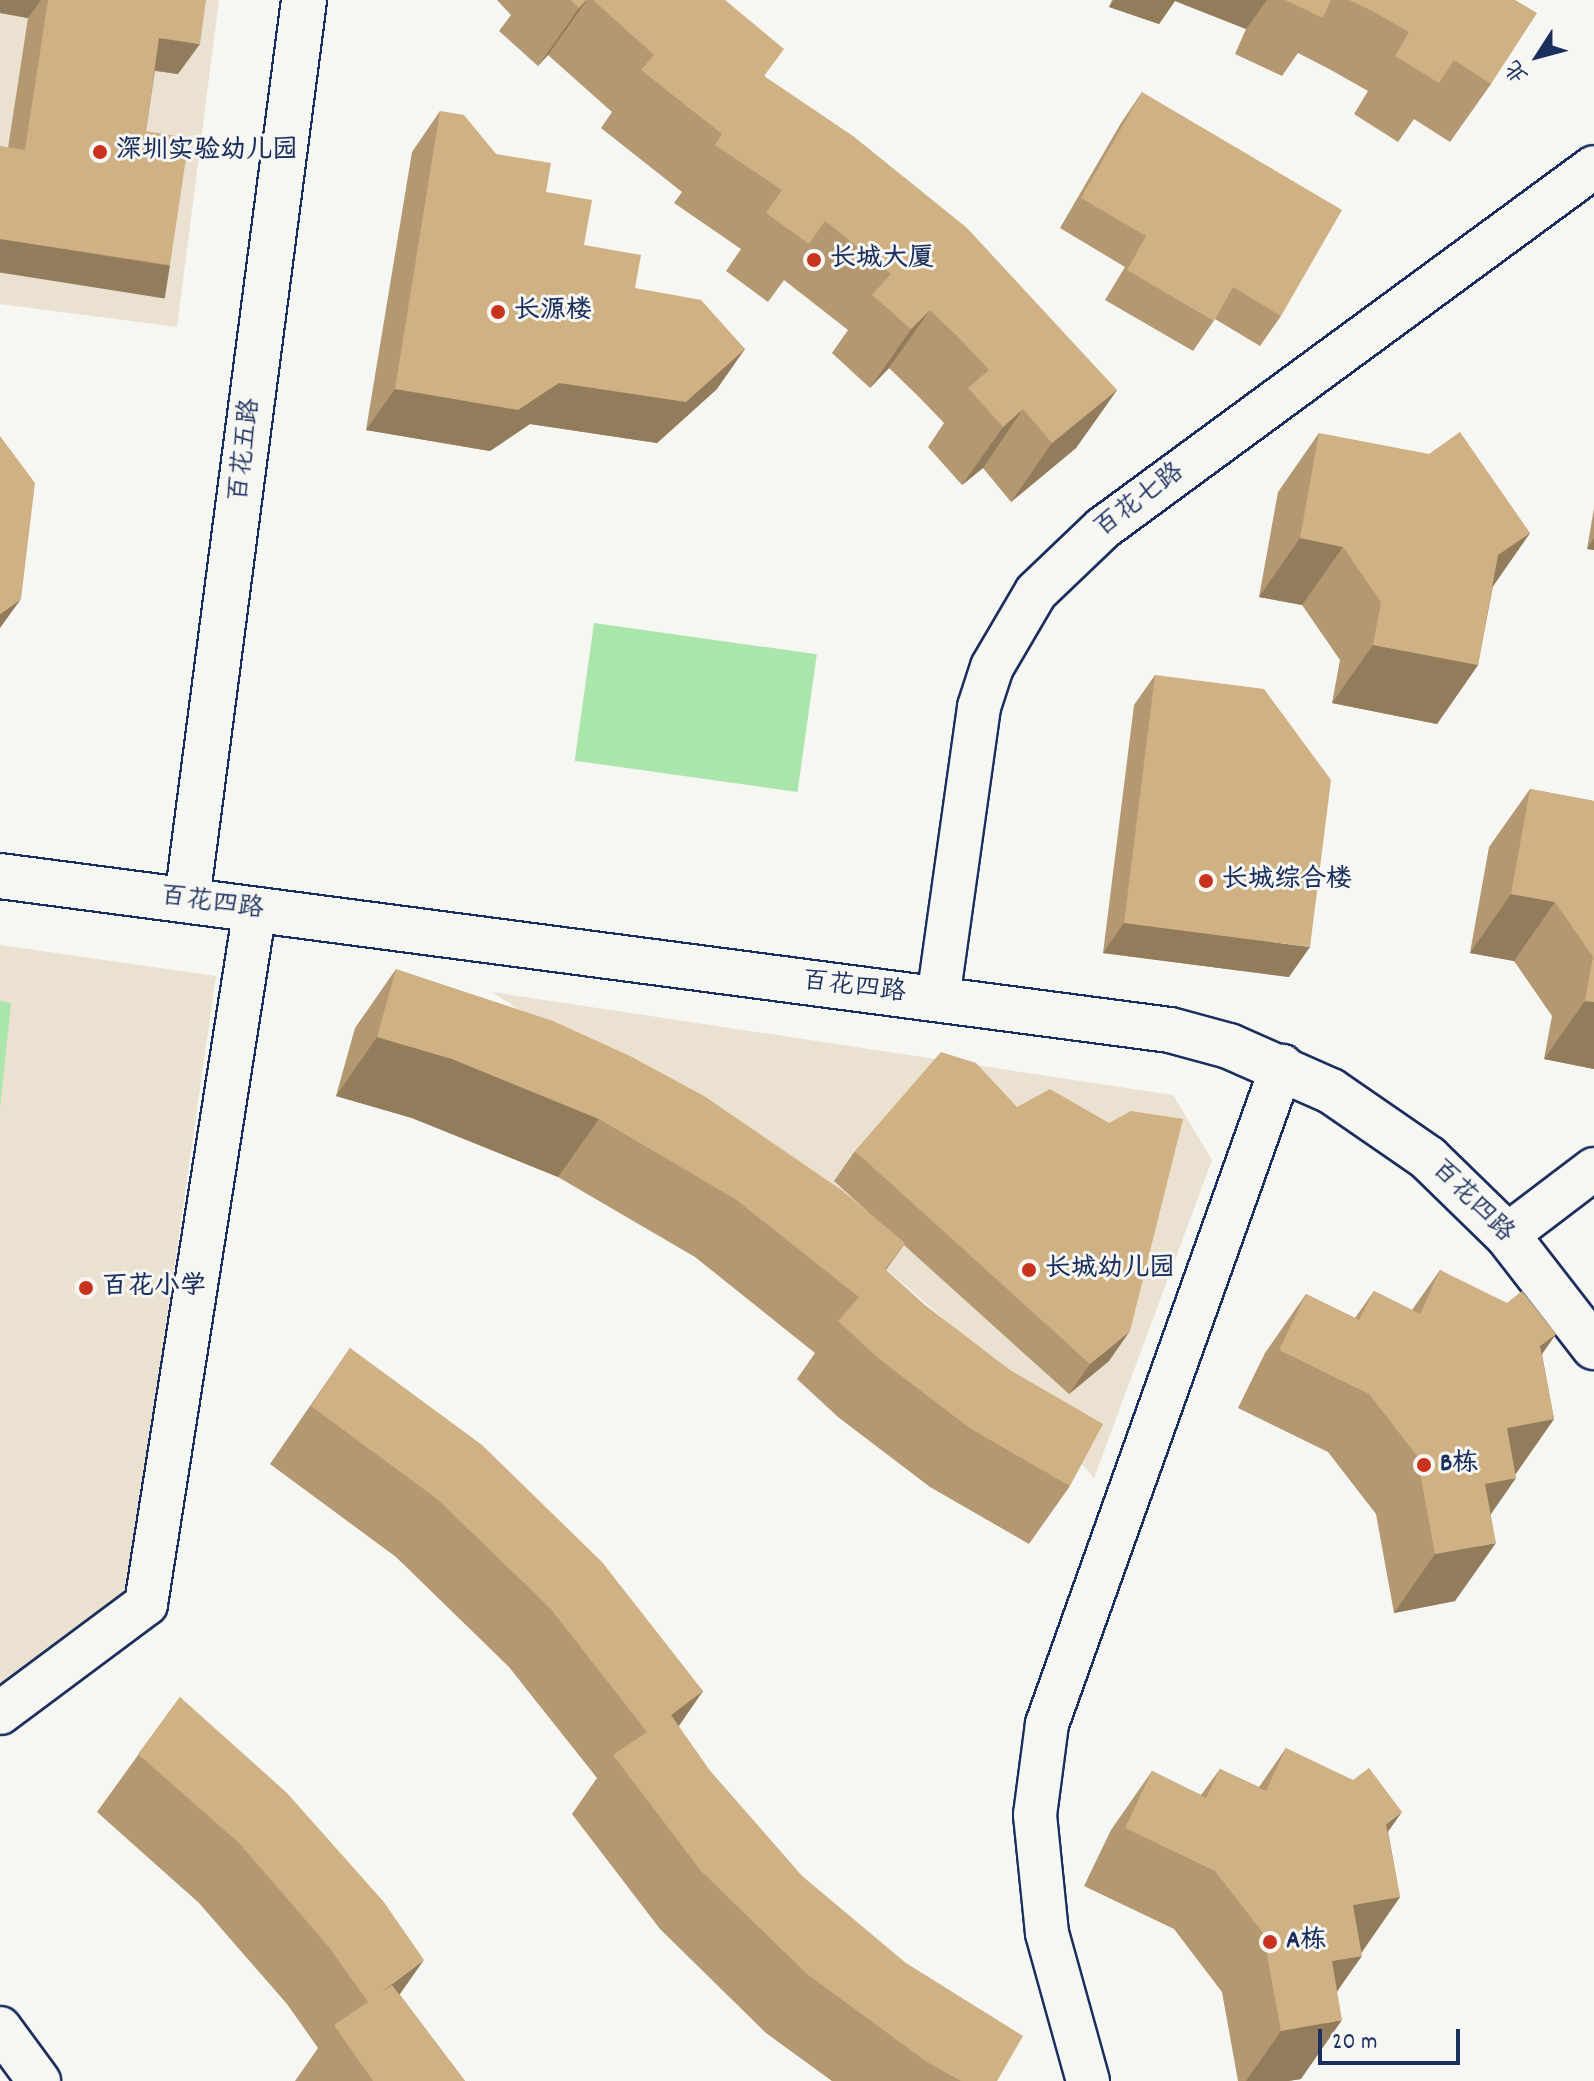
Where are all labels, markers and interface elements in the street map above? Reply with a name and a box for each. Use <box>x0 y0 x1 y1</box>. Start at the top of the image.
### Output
north arrow <box>1498 16 1578 96</box>
text: 北 <box>1499 52 1537 88</box>
place label: 深圳实验幼儿园 <box>116 136 298 168</box>
marker: 深圳实验幼儿园 <box>91 143 109 161</box>
place label: 长城大厦 <box>830 244 934 276</box>
marker: 长城大厦 <box>805 251 823 269</box>
place label: 长源楼 <box>514 296 592 328</box>
marker: 长源楼 <box>489 303 507 321</box>
street label: 百花五路 <box>224 396 268 504</box>
street label: 百花七路 <box>1089 457 1191 545</box>
place label: 长城综合楼 <box>1222 865 1352 897</box>
marker: 长城综合楼 <box>1197 872 1215 890</box>
street label: 百花四路 <box>158 881 266 927</box>
street label: 百花四路 <box>800 966 908 1010</box>
street label: 百花四路 <box>1424 1154 1520 1250</box>
place label: 长城幼儿园 <box>1045 1254 1175 1286</box>
marker: 长城幼儿园 <box>1020 1261 1038 1279</box>
place label: 百花小学 <box>102 1272 206 1304</box>
marker: 百花小学 <box>77 1279 95 1297</box>
place label: B栋 <box>1440 1449 1478 1481</box>
marker: B栋 <box>1415 1456 1433 1474</box>
place label: A栋 <box>1286 1926 1326 1958</box>
marker: A栋 <box>1261 1933 1279 1951</box>
scale bar <box>1322 2013 1464 2063</box>
text: 20 m <box>1332 2026 1378 2060</box>

